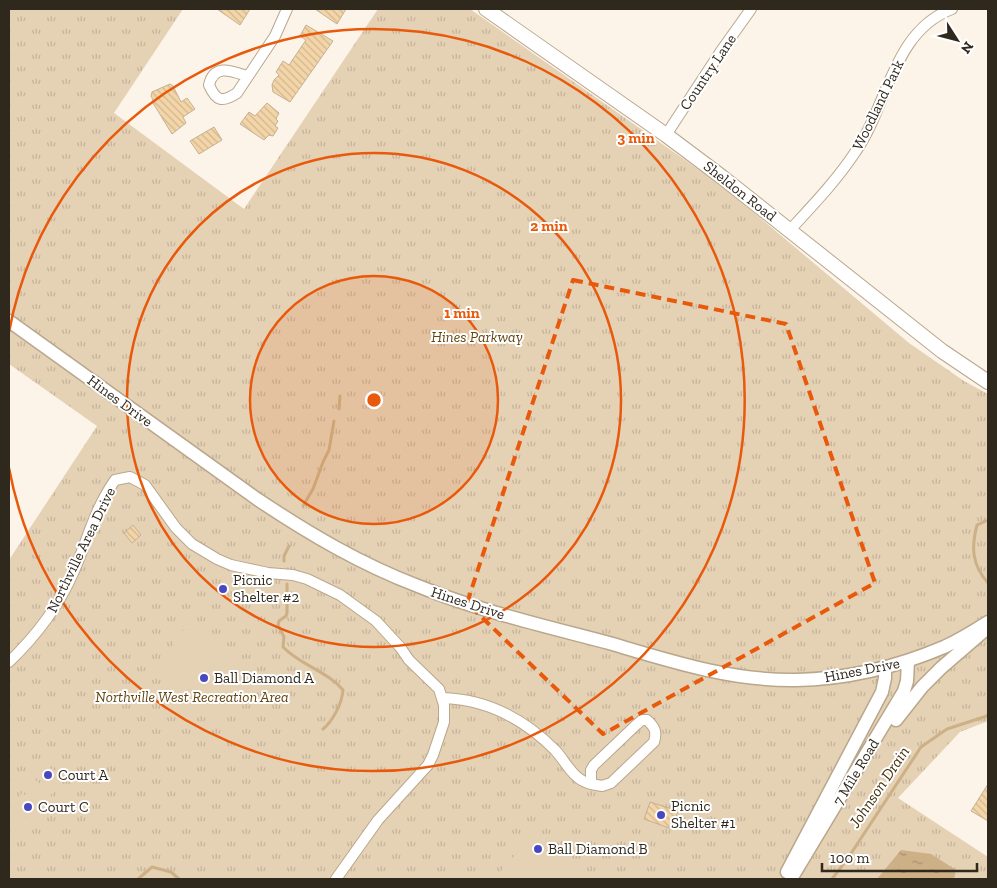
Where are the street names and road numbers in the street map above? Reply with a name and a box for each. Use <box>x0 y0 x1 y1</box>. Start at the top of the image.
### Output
street label: Country Lane <box>676 30 740 114</box>
street label: Woodland Park <box>848 57 908 153</box>
street label: Sheldon Road <box>700 157 781 226</box>
street label: Hines Drive <box>84 371 156 431</box>
street label: Northville Area Drive <box>43 484 119 616</box>
street label: Hines Drive <box>429 583 507 623</box>
street label: Hines Drive <box>823 654 901 686</box>
street label: 7 Mile Road <box>829 735 883 809</box>

